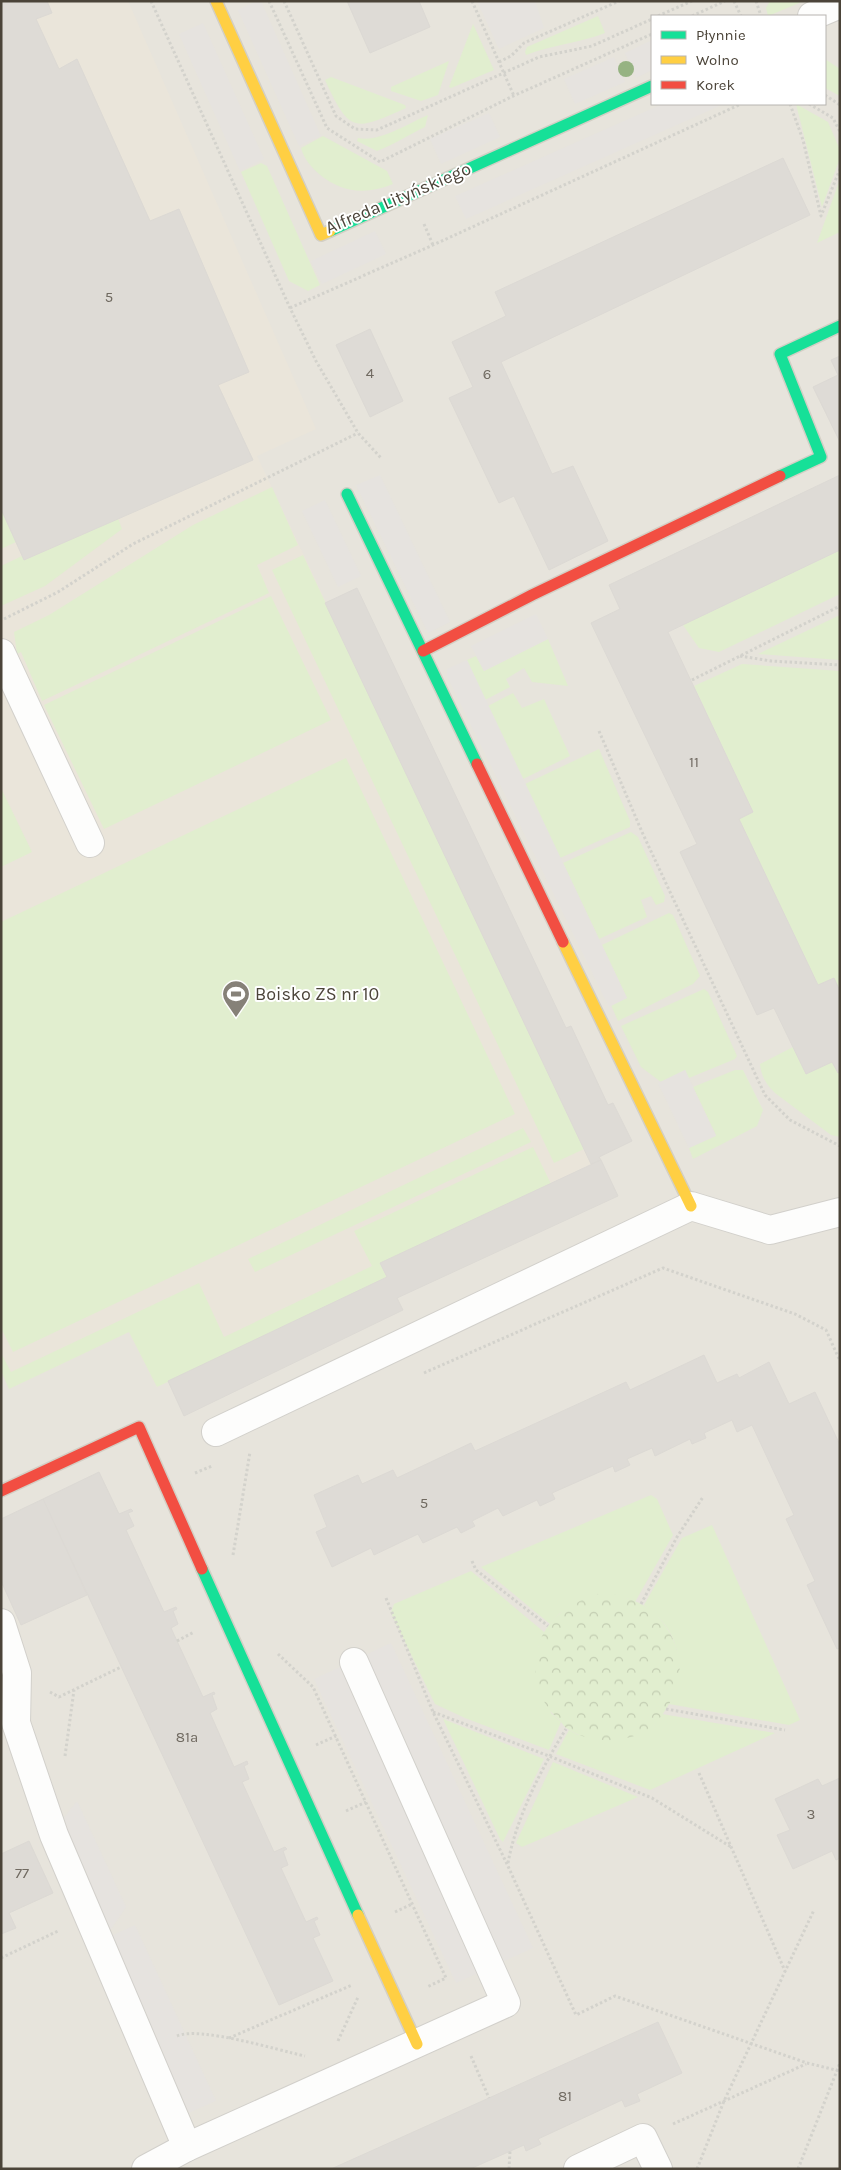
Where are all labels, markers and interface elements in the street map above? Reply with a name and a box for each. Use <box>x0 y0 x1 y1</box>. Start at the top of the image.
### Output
legend <box>651 15 826 105</box>
text: Płynnie <box>696 26 746 44</box>
text: Wolno <box>696 51 739 69</box>
text: Korek <box>696 76 735 94</box>
street label: Alfreda Lityńskiego <box>322 157 474 239</box>
house number: 5 <box>105 288 113 306</box>
house number: 4 <box>366 364 375 382</box>
house number: 6 <box>483 365 491 383</box>
house number: 11 <box>689 753 699 771</box>
sports icon: Boisko ZS nr 10 <box>221 979 251 1018</box>
place label: Boisko ZS nr 10 <box>255 983 379 1005</box>
house number: 5 <box>420 1494 428 1512</box>
house number: 81a <box>176 1728 198 1746</box>
house number: 3 <box>807 1805 815 1823</box>
house number: 77 <box>15 1864 29 1882</box>
house number: 81 <box>558 2087 572 2105</box>

